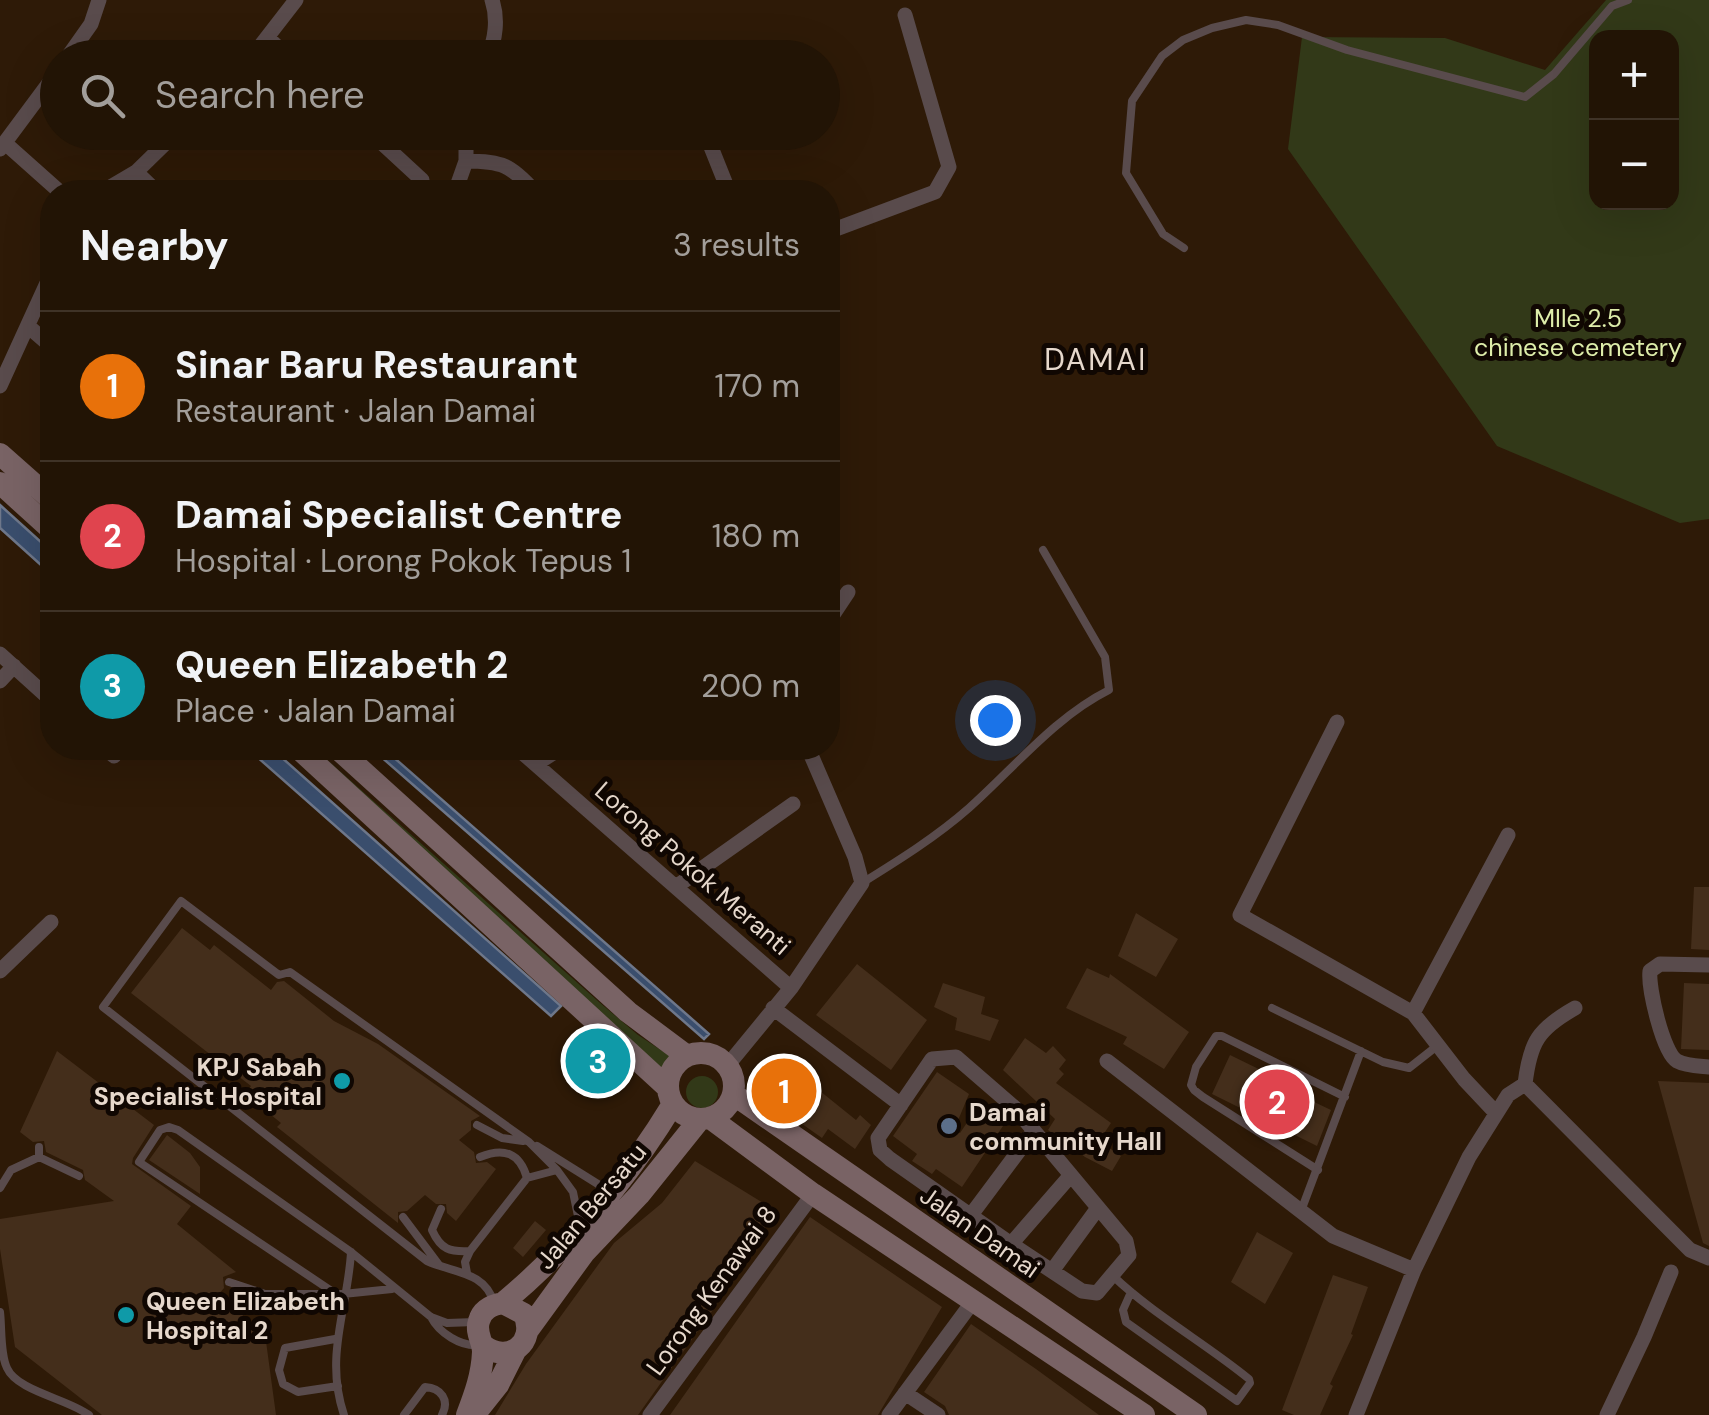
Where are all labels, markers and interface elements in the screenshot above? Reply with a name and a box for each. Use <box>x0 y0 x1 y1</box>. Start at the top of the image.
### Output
map controls <box>1589 30 1679 210</box>
button: + <box>1589 30 1679 120</box>
search box <box>40 40 840 150</box>
icon: search <box>75 68 130 123</box>
text: Search here <box>155 70 365 120</box>
button: − <box>1589 120 1679 210</box>
text: Nearby <box>80 218 229 273</box>
text: 3 results <box>673 224 800 266</box>
park label: MIle 2.5 chinese cemetery <box>1474 302 1682 364</box>
text: Sinar Baru Restaurant <box>175 340 578 390</box>
district label: DAMAI <box>1044 340 1148 379</box>
text: 1 <box>107 365 118 407</box>
text: 170 m <box>714 365 800 407</box>
text: Restaurant · Jalan Damai <box>175 390 536 432</box>
text: Damai Specialist Centre <box>175 490 623 540</box>
text: 2 <box>103 515 122 557</box>
text: 180 m <box>712 515 800 557</box>
text: Hospital · Lorong Pokok Tepus 1 <box>175 540 631 582</box>
text: Queen Elizabeth 2 <box>175 640 508 690</box>
text: 3 <box>103 665 122 707</box>
text: 200 m <box>701 665 800 707</box>
text: Place · Jalan Damai <box>175 690 456 732</box>
your location <box>970 695 1021 746</box>
street label: Lorong Pokok Meranti <box>588 774 797 962</box>
pin: 3 <box>566 1024 630 1098</box>
place label: KPJ Sabah Specialist Hospital <box>94 1051 322 1113</box>
pin: 1 <box>752 1054 816 1128</box>
pin: 2 <box>1244 1064 1310 1140</box>
marker: KPJ Sabah Specialist Hospital <box>331 1070 353 1092</box>
place label: Damai community Hall <box>969 1096 1162 1158</box>
marker: Damai community Hall <box>938 1115 960 1137</box>
street label: Jalan Bersatu <box>529 1136 654 1276</box>
street label: Jalan Damai <box>913 1179 1046 1286</box>
street label: Lorong Kenawai 8 <box>639 1199 784 1382</box>
place label: Queen Elizabeth Hospital 2 <box>146 1285 345 1347</box>
marker: Queen Elizabeth Hospital 2 <box>115 1304 137 1326</box>

